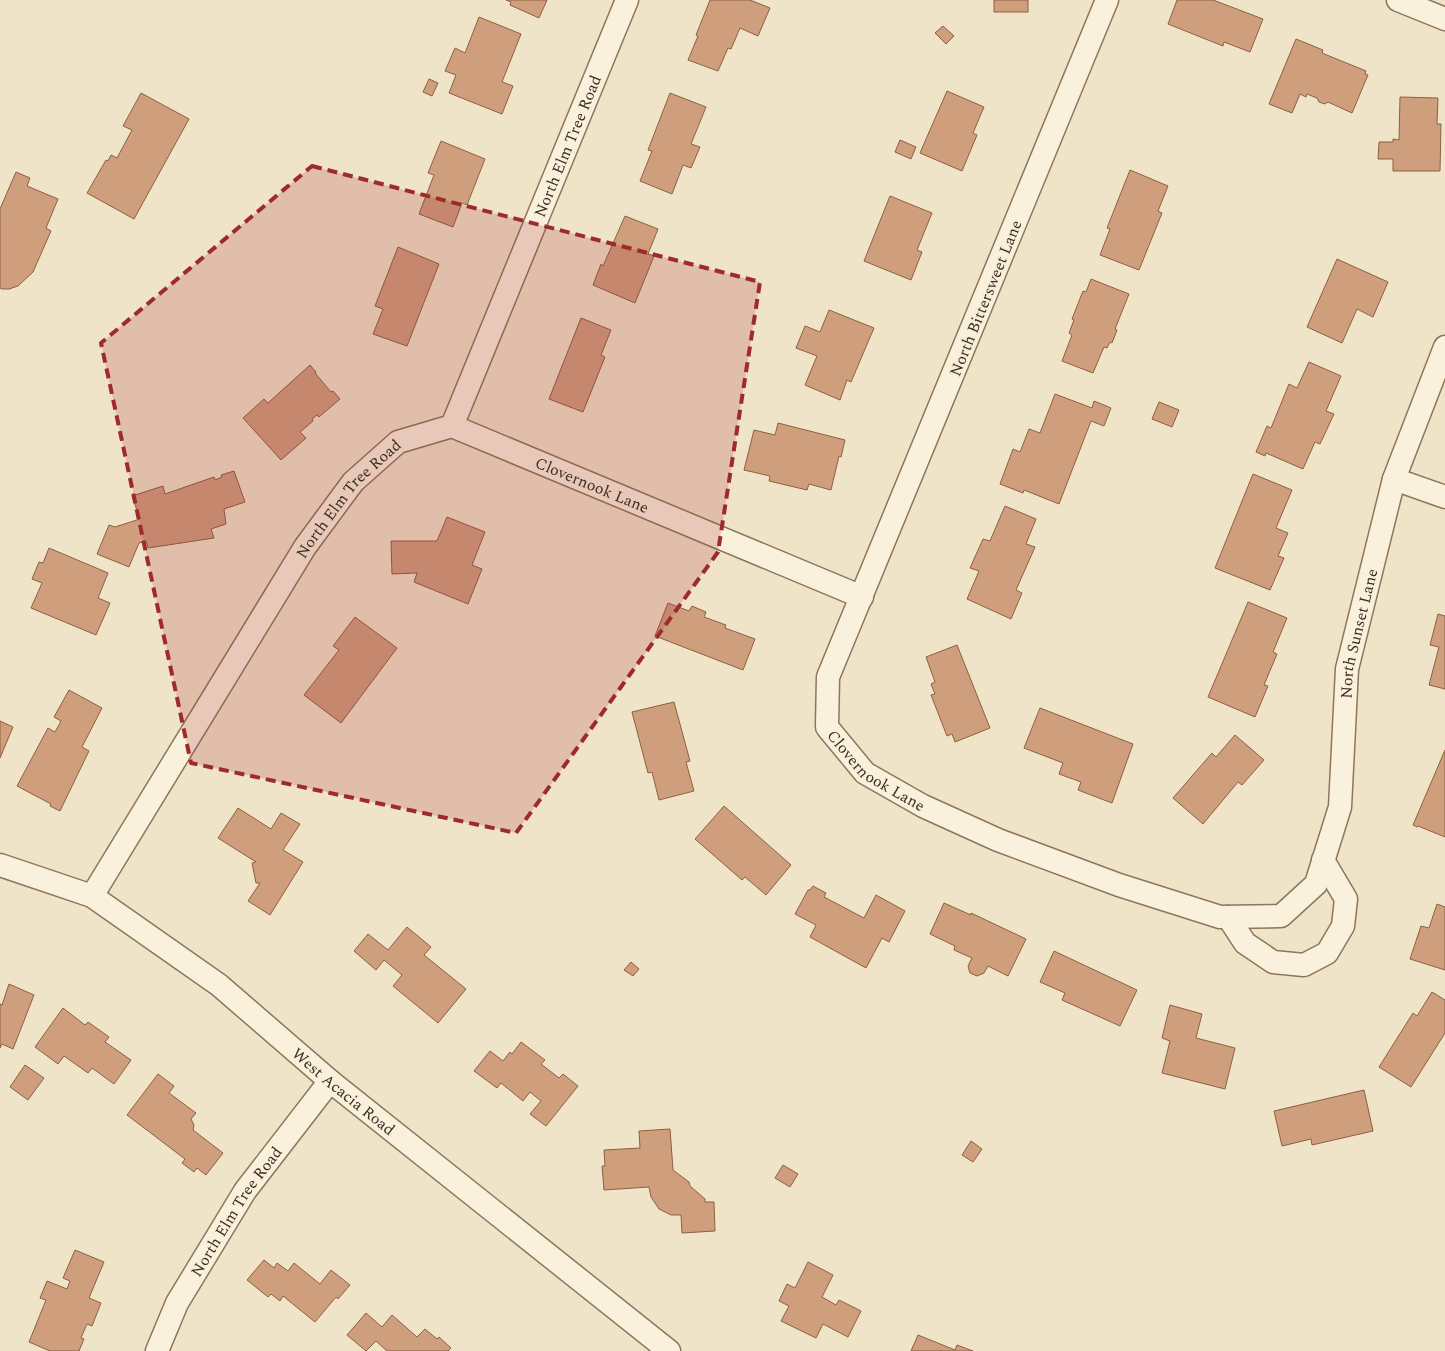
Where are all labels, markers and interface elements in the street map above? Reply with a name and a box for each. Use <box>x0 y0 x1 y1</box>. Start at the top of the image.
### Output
street label: North Elm Tree Road <box>528 71 608 221</box>
street label: North Bittersweet Lane <box>944 217 1028 380</box>
street label: North Elm Tree Road <box>290 434 407 563</box>
street label: Clovernook Lane <box>531 451 653 520</box>
street label: North Sunset Lane <box>1335 566 1384 699</box>
street label: Clovernook Lane <box>821 725 929 818</box>
street label: West Acacia Road <box>286 1042 400 1142</box>
street label: North Elm Tree Road <box>185 1142 288 1282</box>

